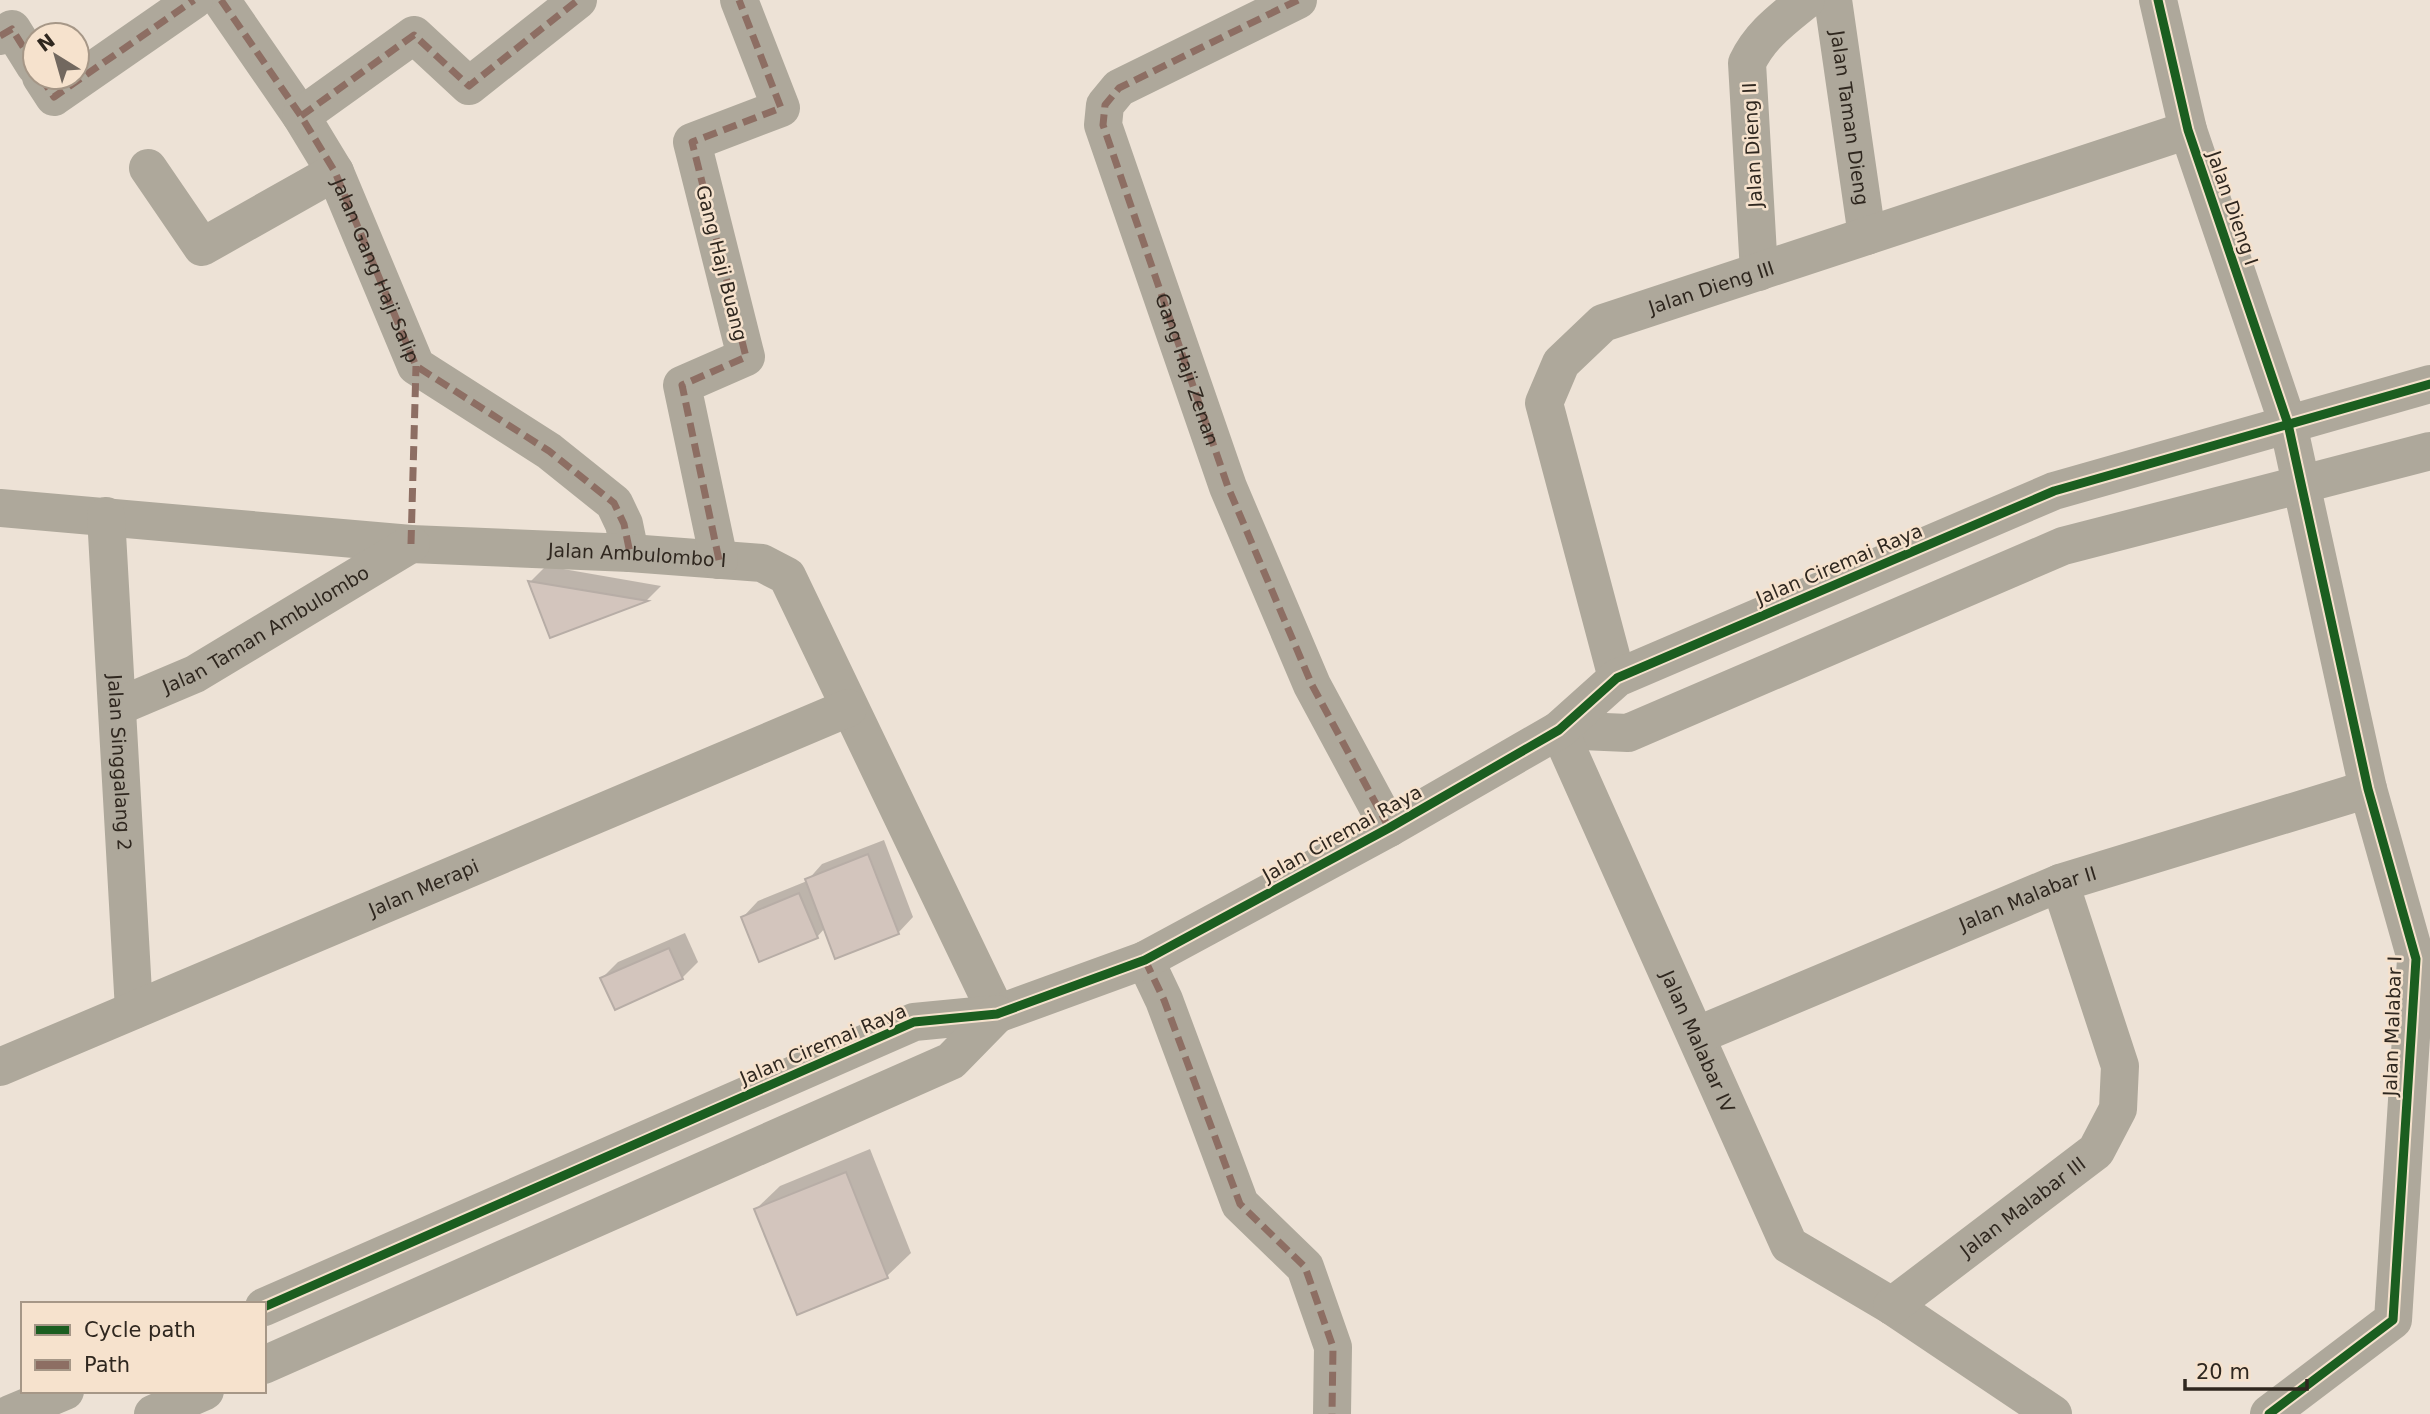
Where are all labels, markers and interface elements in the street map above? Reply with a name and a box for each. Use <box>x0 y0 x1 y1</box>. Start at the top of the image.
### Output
north arrow <box>21 21 91 91</box>
street label: Jalan Taman Dieng <box>1826 28 1873 207</box>
text: N <box>33 29 59 56</box>
street label: Jalan Dieng II <box>1738 82 1766 209</box>
street label: Jalan Dieng I <box>2203 147 2263 268</box>
street label: Jalan Gang Haji Salip <box>327 174 424 366</box>
street label: Gang Haji Buang <box>692 183 752 343</box>
street label: Jalan Dieng III <box>1645 256 1777 319</box>
street label: Gang Haji Zenan <box>1151 290 1224 448</box>
street label: Jalan Ciremai Raya <box>1752 519 1926 609</box>
street label: Jalan Ambulombo I <box>547 539 727 571</box>
street label: Jalan Taman Ambulombo <box>158 561 373 698</box>
street label: Jalan Singgalang 2 <box>104 673 136 851</box>
street label: Jalan Ciremai Raya <box>1258 780 1425 886</box>
street label: Jalan Merapi <box>364 855 482 921</box>
street label: Jalan Malabar II <box>1955 862 2099 936</box>
street label: Jalan Malabar I <box>2379 955 2405 1098</box>
street label: Jalan Malabar IV <box>1656 966 1739 1116</box>
street label: Jalan Ciremai Raya <box>736 999 910 1089</box>
street label: Jalan Malabar III <box>1955 1152 2090 1262</box>
legend <box>21 1302 266 1393</box>
text: Cycle path <box>84 1318 196 1342</box>
scale bar <box>2185 1348 2308 1392</box>
text: Path <box>84 1353 130 1377</box>
text: 20 m <box>2196 1360 2250 1384</box>

